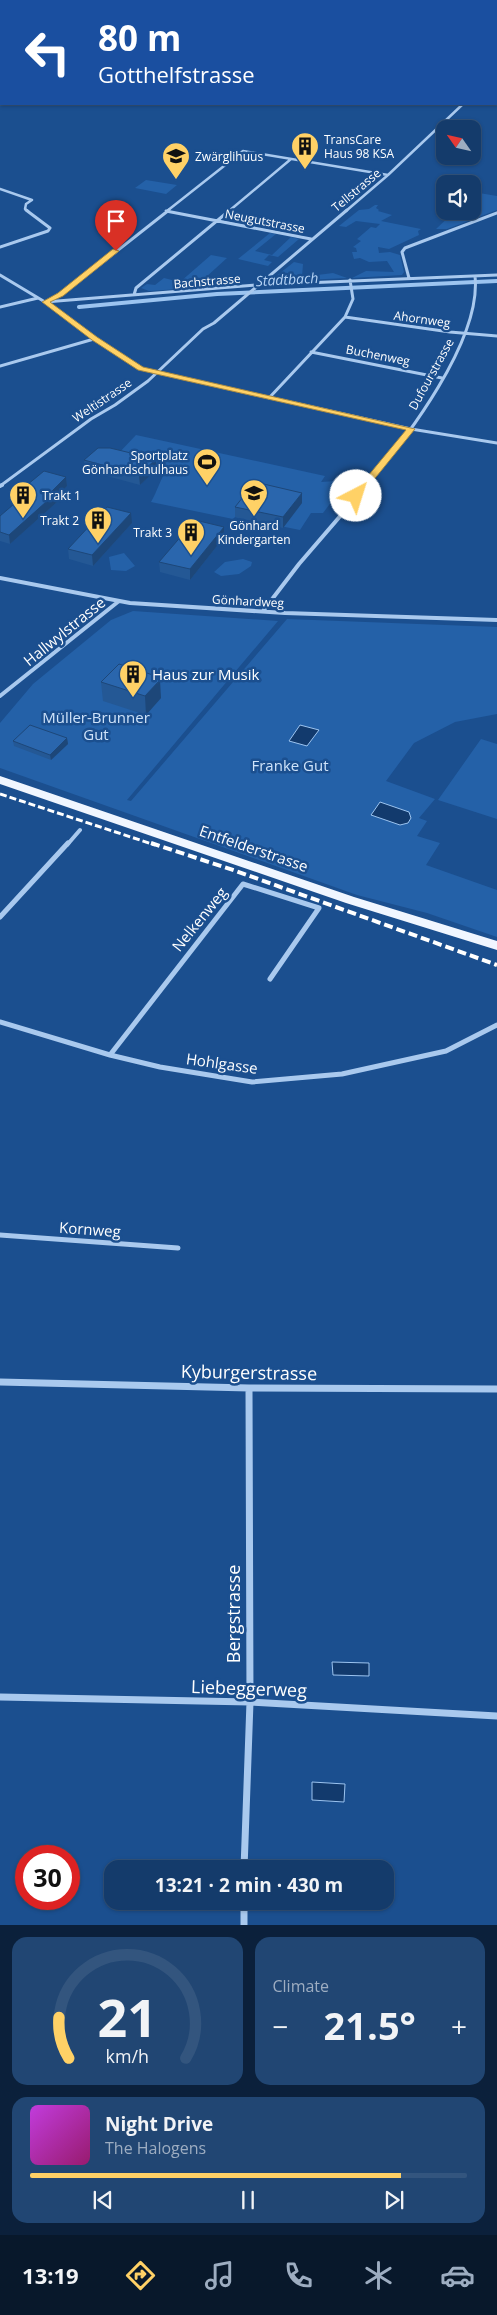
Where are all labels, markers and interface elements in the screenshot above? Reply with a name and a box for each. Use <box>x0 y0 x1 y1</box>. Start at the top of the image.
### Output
text: 80 m <box>98 14 181 61</box>
icon: left <box>15 20 80 85</box>
text: Gotthelfstrasse <box>98 59 255 89</box>
north arrow <box>436 120 481 165</box>
map controls <box>436 120 481 220</box>
building icon: TransCare Haus 98 KSA <box>290 131 320 170</box>
place label: TransCare Haus 98 KSA <box>324 131 394 162</box>
school or university icon: Zwärglihuus <box>161 141 191 180</box>
place label: Zwärglihuus <box>195 148 263 165</box>
street label: Tellstrasse <box>328 164 384 216</box>
button: sound <box>436 175 481 220</box>
pin <box>95 200 137 251</box>
street label: Neugutstrasse <box>224 205 307 237</box>
icon: arrive <box>102 207 130 235</box>
water label: Stadtbach <box>255 268 319 290</box>
street label: Bachstrasse <box>173 270 242 292</box>
street label: Ahornweg <box>393 307 452 331</box>
street label: Dufourstrasse <box>404 335 458 413</box>
street label: Buchenweg <box>345 340 412 370</box>
street label: Weltistrasse <box>69 374 135 426</box>
place label: Sportplatz Gönhardschulhaus <box>82 447 188 478</box>
sports icon: Sportplatz Gönhardschulhaus <box>192 447 222 486</box>
position arrow <box>329 469 381 521</box>
school or university icon: Gönhard Kindergarten <box>239 478 269 517</box>
building icon: Trakt 1 <box>8 480 38 519</box>
place label: Trakt 1 <box>42 487 81 504</box>
building icon: Trakt 2 <box>83 505 113 544</box>
place label: Trakt 2 <box>40 512 79 529</box>
building icon: Trakt 3 <box>176 517 206 556</box>
place label: Gönhard Kindergarten <box>217 517 291 548</box>
place label: Trakt 3 <box>133 524 172 541</box>
street label: Gönhardweg <box>212 591 285 611</box>
street label: Hallwylstrasse <box>19 592 109 670</box>
building icon: Haus zur Musik <box>118 659 148 698</box>
place label: Haus zur Musik <box>152 664 260 684</box>
park label: Müller-Brunner Gut <box>42 707 150 744</box>
park label: Franke Gut <box>251 755 329 775</box>
street label: Entfelderstrasse <box>197 820 311 876</box>
street label: Nelkenweg <box>167 883 231 955</box>
street label: Hohlgasse <box>185 1048 259 1078</box>
street label: Kornweg <box>59 1217 121 1241</box>
street label: Kyburgerstrasse <box>181 1359 317 1385</box>
street label: Bergstrasse <box>221 1565 245 1663</box>
street label: Liebeggerweg <box>191 1674 308 1702</box>
speed limit sign: 30 <box>15 1845 80 1910</box>
text: 13:21 · 2 min · 430 m <box>155 1872 343 1898</box>
text: Climate <box>273 1975 329 1997</box>
text: 21 <box>98 1981 157 2052</box>
text: 21.5° <box>324 1999 416 2051</box>
text: − <box>273 2007 289 2045</box>
text: + <box>451 2007 467 2045</box>
text: km/h <box>106 2044 149 2068</box>
text: Night Drive <box>105 2111 213 2137</box>
text: The Halogens <box>105 2137 206 2159</box>
icon: previous <box>89 2186 117 2214</box>
icon: pause <box>234 2186 262 2214</box>
icon: next <box>380 2186 408 2214</box>
icon: directions <box>123 2258 158 2293</box>
icon: music <box>202 2258 237 2293</box>
icon: phone <box>281 2258 316 2293</box>
icon: climate <box>361 2258 396 2293</box>
icon: car <box>440 2258 475 2293</box>
text: 13:19 <box>22 2260 79 2290</box>

